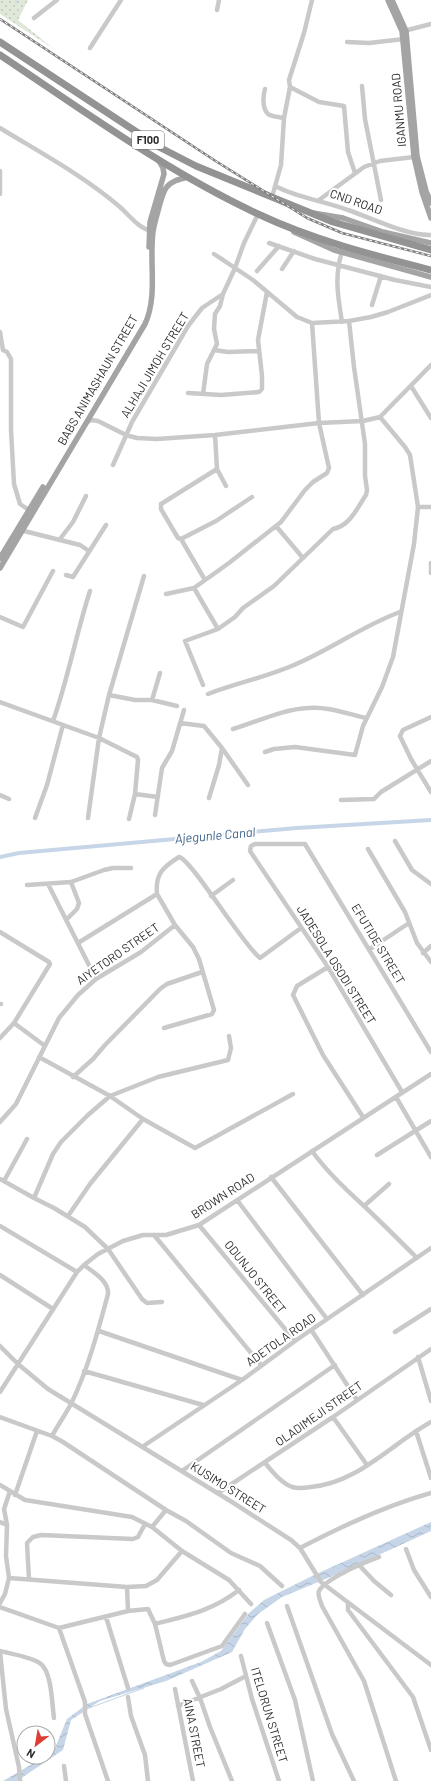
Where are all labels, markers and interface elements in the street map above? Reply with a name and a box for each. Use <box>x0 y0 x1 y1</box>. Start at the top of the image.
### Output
street label: IGANMU ROAD <box>388 73 408 148</box>
road number: F100 <box>132 131 164 149</box>
street label: CND ROAD <box>328 186 384 217</box>
street label: ALHAJI JIMOH STREET <box>117 309 191 420</box>
street label: BABS ANIMASHAUN STREET <box>54 312 140 447</box>
water label: Ajegunle Canal <box>174 823 256 846</box>
street label: EFUTIDE STREET <box>349 901 408 986</box>
street label: JADESOLA OSODI STREET <box>295 902 379 1027</box>
street label: AIYETORO STREET <box>73 919 162 987</box>
street label: BROWN ROAD <box>188 1170 257 1221</box>
street label: ODUNJO STREET <box>222 1237 290 1316</box>
street label: ADETOLA ROAD <box>243 1310 318 1368</box>
street label: OLADIMEJI STREET <box>272 1378 365 1448</box>
street label: KUSIMO STREET <box>188 1458 269 1516</box>
street label: ITELORUN STREET <box>249 1665 291 1764</box>
street label: AINA STREET <box>181 1697 209 1769</box>
north arrow <box>16 1725 56 1765</box>
text: N <box>24 1747 37 1761</box>

